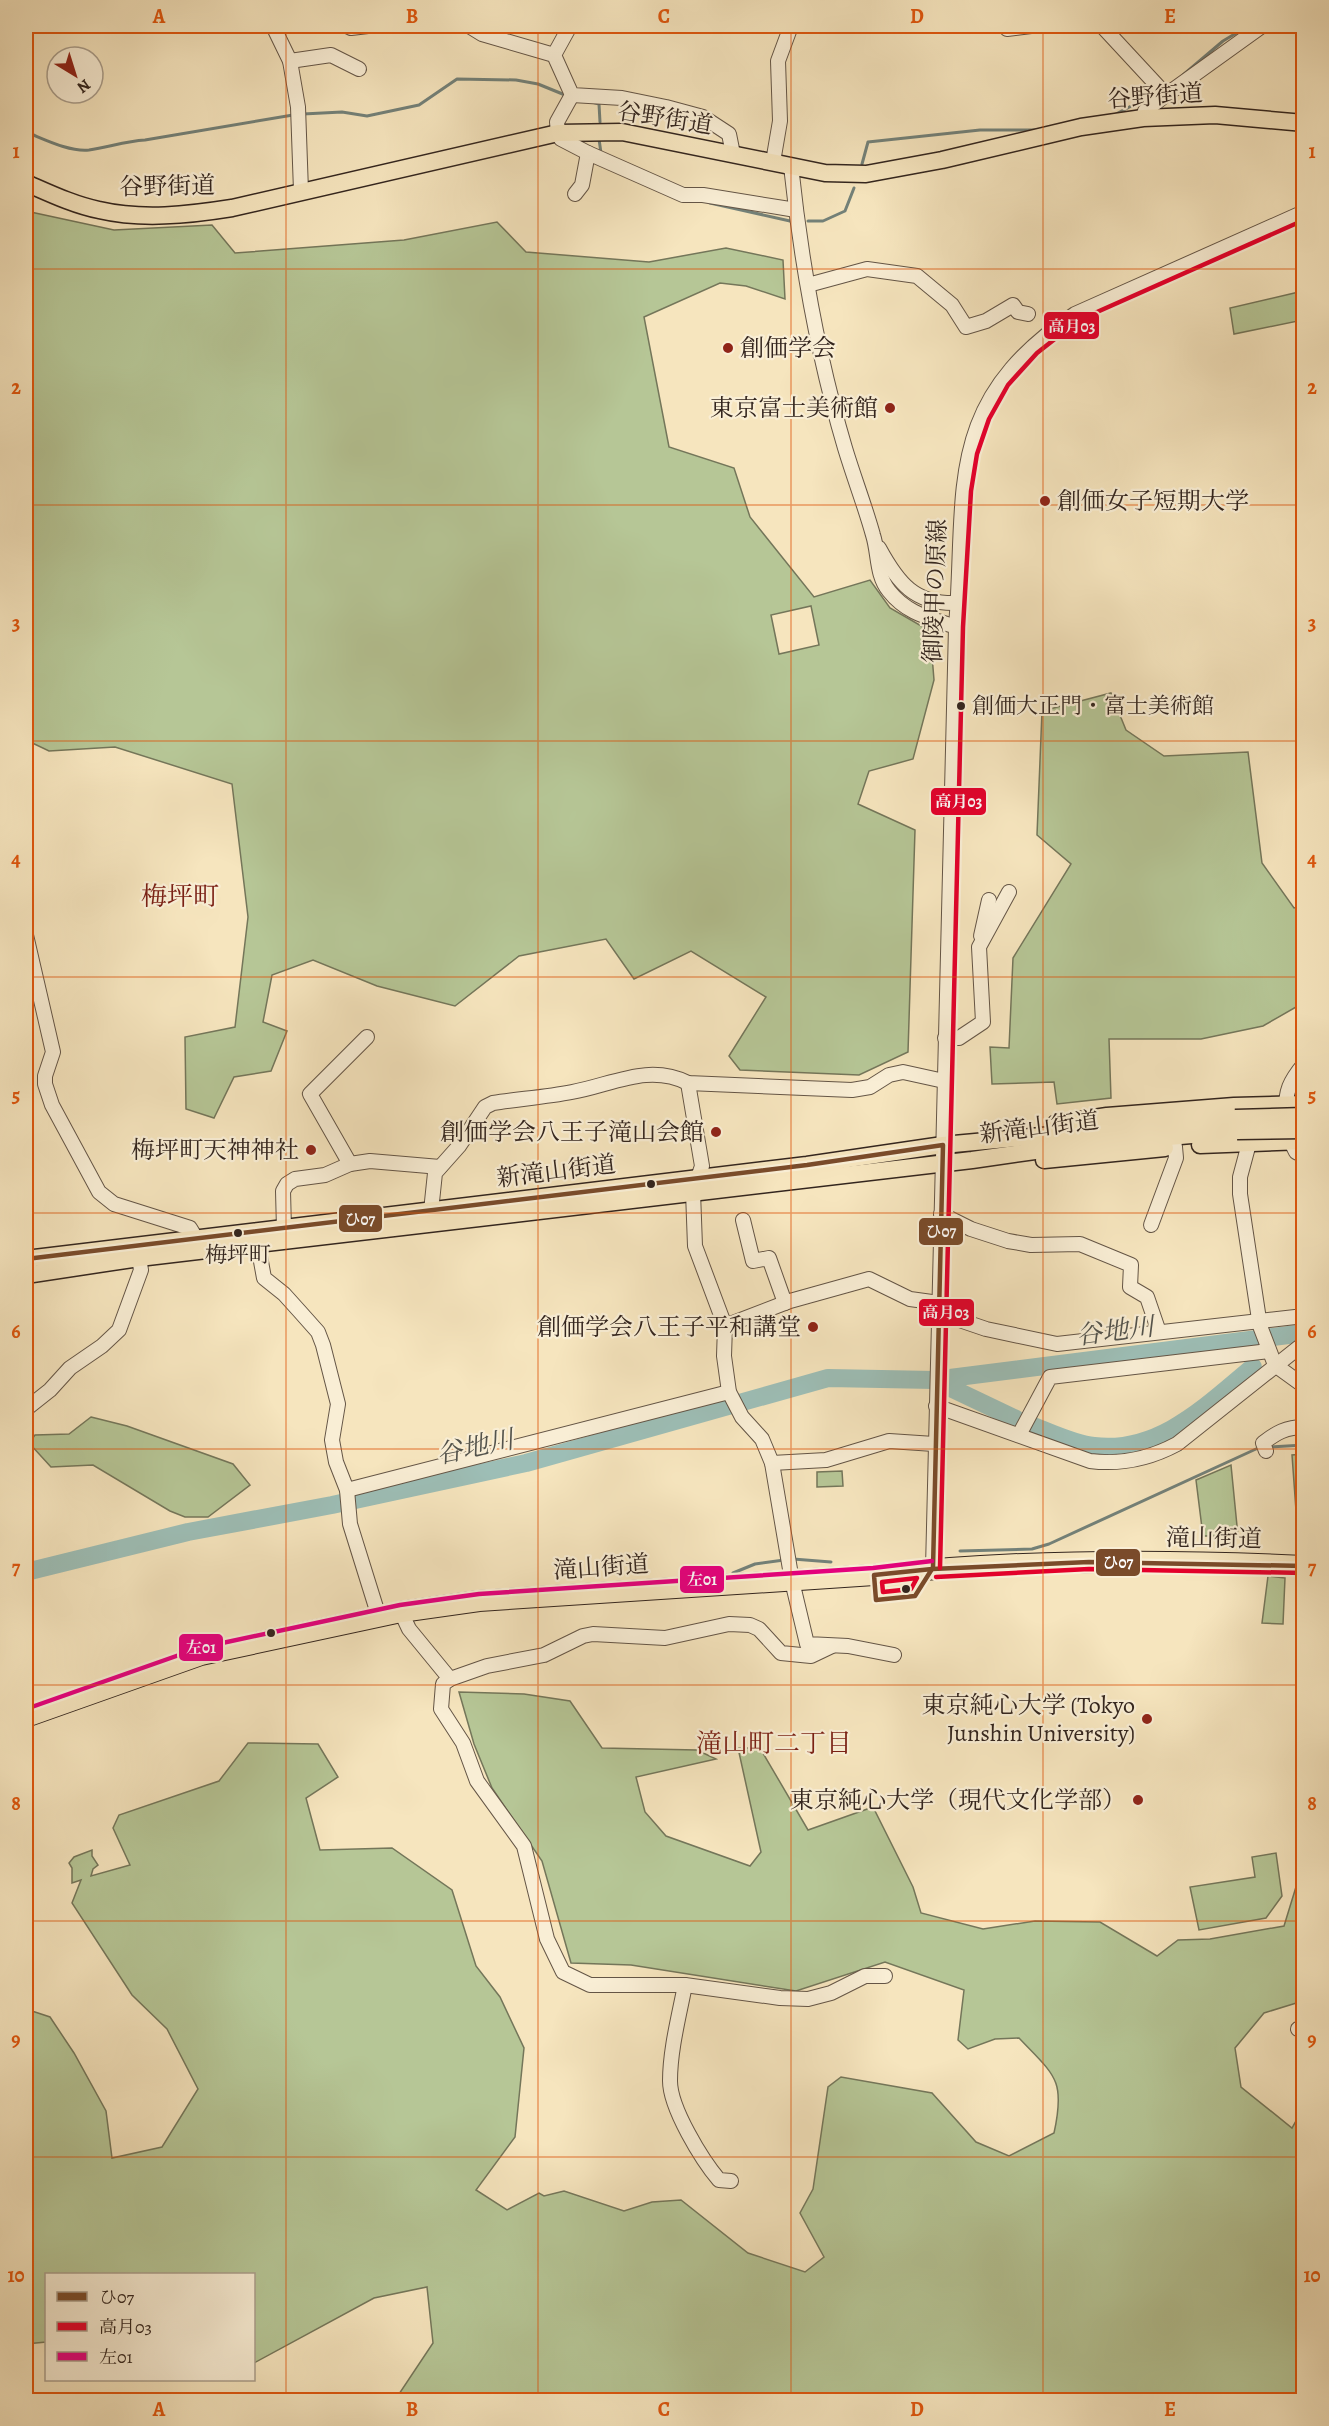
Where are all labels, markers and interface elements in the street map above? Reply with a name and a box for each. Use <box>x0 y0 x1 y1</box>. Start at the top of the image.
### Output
text: A <box>152 3 166 30</box>
text: B <box>406 3 418 30</box>
text: C <box>658 3 670 30</box>
text: D <box>910 3 924 30</box>
text: E <box>1164 3 1176 30</box>
north arrow <box>45 45 105 105</box>
text: N <box>72 74 95 99</box>
street label: 谷野街道 <box>1106 77 1204 115</box>
street label: 谷野街道 <box>615 95 715 141</box>
text: 1 <box>12 138 20 165</box>
text: 1 <box>1308 138 1316 165</box>
street label: 谷野街道 <box>119 169 215 203</box>
line badge: 高月03 <box>1043 311 1100 340</box>
text: 高月03 <box>1049 316 1096 338</box>
place label: 創価学会 <box>740 332 836 364</box>
marker: 創価学会 <box>721 341 735 355</box>
text: 2 <box>11 374 21 401</box>
text: 2 <box>1307 374 1317 401</box>
place label: 東京富士美術館 <box>710 392 878 424</box>
marker: 東京富士美術館 <box>883 401 897 415</box>
place label: 創価女子短期大学 <box>1057 485 1249 517</box>
marker: 創価女子短期大学 <box>1038 494 1052 508</box>
street label: 御陵甲の原線 <box>916 518 954 664</box>
text: 3 <box>12 610 20 637</box>
text: 3 <box>1308 610 1316 637</box>
place label: 創価大正門・富士美術館 <box>972 691 1214 721</box>
marker: 創価大正門・富士美術館 <box>955 700 967 712</box>
line badge: 高月03 <box>930 787 987 816</box>
text: 高月03 <box>936 791 983 813</box>
text: 4 <box>11 846 21 873</box>
text: 4 <box>1307 846 1317 873</box>
district label: 梅坪町 <box>141 879 219 914</box>
text: 5 <box>12 1082 20 1109</box>
text: 5 <box>1308 1082 1316 1109</box>
street label: 新滝山街道 <box>977 1104 1101 1150</box>
place label: 創価学会八王子滝山会館 <box>440 1116 704 1148</box>
marker: 創価学会八王子滝山会館 <box>709 1125 723 1139</box>
place label: 梅坪町天神神社 <box>131 1134 299 1166</box>
marker: 梅坪町天神神社 <box>304 1143 318 1157</box>
street label: 新滝山街道 <box>494 1148 618 1194</box>
unlabelled marker <box>645 1178 657 1190</box>
line badge: ひ07 <box>338 1204 383 1233</box>
text: ひ07 <box>345 1209 376 1231</box>
line badge: ひ07 <box>918 1217 964 1246</box>
text: ひ07 <box>926 1221 957 1243</box>
marker: 梅坪町 <box>232 1227 244 1239</box>
place label: 梅坪町 <box>205 1240 271 1270</box>
line badge: 高月03 <box>918 1298 975 1327</box>
text: 高月03 <box>923 1302 970 1324</box>
water label: 谷地川 <box>1074 1309 1159 1353</box>
place label: 創価学会八王子平和講堂 <box>537 1311 801 1343</box>
text: 6 <box>11 1318 21 1345</box>
text: 6 <box>1307 1318 1317 1345</box>
marker: 創価学会八王子平和講堂 <box>806 1320 820 1334</box>
water label: 谷地川 <box>433 1421 520 1472</box>
street label: 滝山街道 <box>1166 1521 1262 1555</box>
street label: 滝山街道 <box>552 1548 650 1586</box>
line badge: ひ07 <box>1095 1548 1141 1577</box>
text: ひ07 <box>1103 1552 1134 1574</box>
text: 7 <box>12 1554 21 1581</box>
text: 7 <box>1308 1554 1317 1581</box>
line badge: 左01 <box>679 1565 725 1594</box>
text: 左01 <box>687 1569 717 1591</box>
unlabelled marker <box>900 1583 912 1595</box>
unlabelled marker <box>265 1627 277 1639</box>
line badge: 左01 <box>178 1633 224 1662</box>
text: 左01 <box>186 1637 216 1659</box>
place label: 東京純心大学 (Tokyo Junshin University) <box>922 1689 1135 1749</box>
marker: 東京純心大学 (Tokyo Junshin University) <box>1140 1712 1154 1726</box>
district label: 滝山町二丁目 <box>696 1726 852 1761</box>
place label: 東京純心大学（現代文化学部） <box>790 1784 1126 1816</box>
text: 8 <box>11 1790 21 1817</box>
text: 8 <box>1307 1790 1317 1817</box>
marker: 東京純心大学（現代文化学部） <box>1131 1793 1145 1807</box>
text: 9 <box>11 2026 21 2053</box>
text: 9 <box>1307 2026 1317 2053</box>
text: 10 <box>7 2262 25 2289</box>
text: 10 <box>1303 2262 1321 2289</box>
legend <box>45 2273 255 2381</box>
text: ひ07 <box>99 2285 135 2309</box>
text: 高月03 <box>99 2315 152 2339</box>
text: 左01 <box>99 2345 133 2369</box>
text: A <box>152 2396 166 2423</box>
text: B <box>406 2396 418 2423</box>
text: C <box>658 2396 670 2423</box>
text: D <box>910 2396 924 2423</box>
text: E <box>1164 2396 1176 2423</box>

